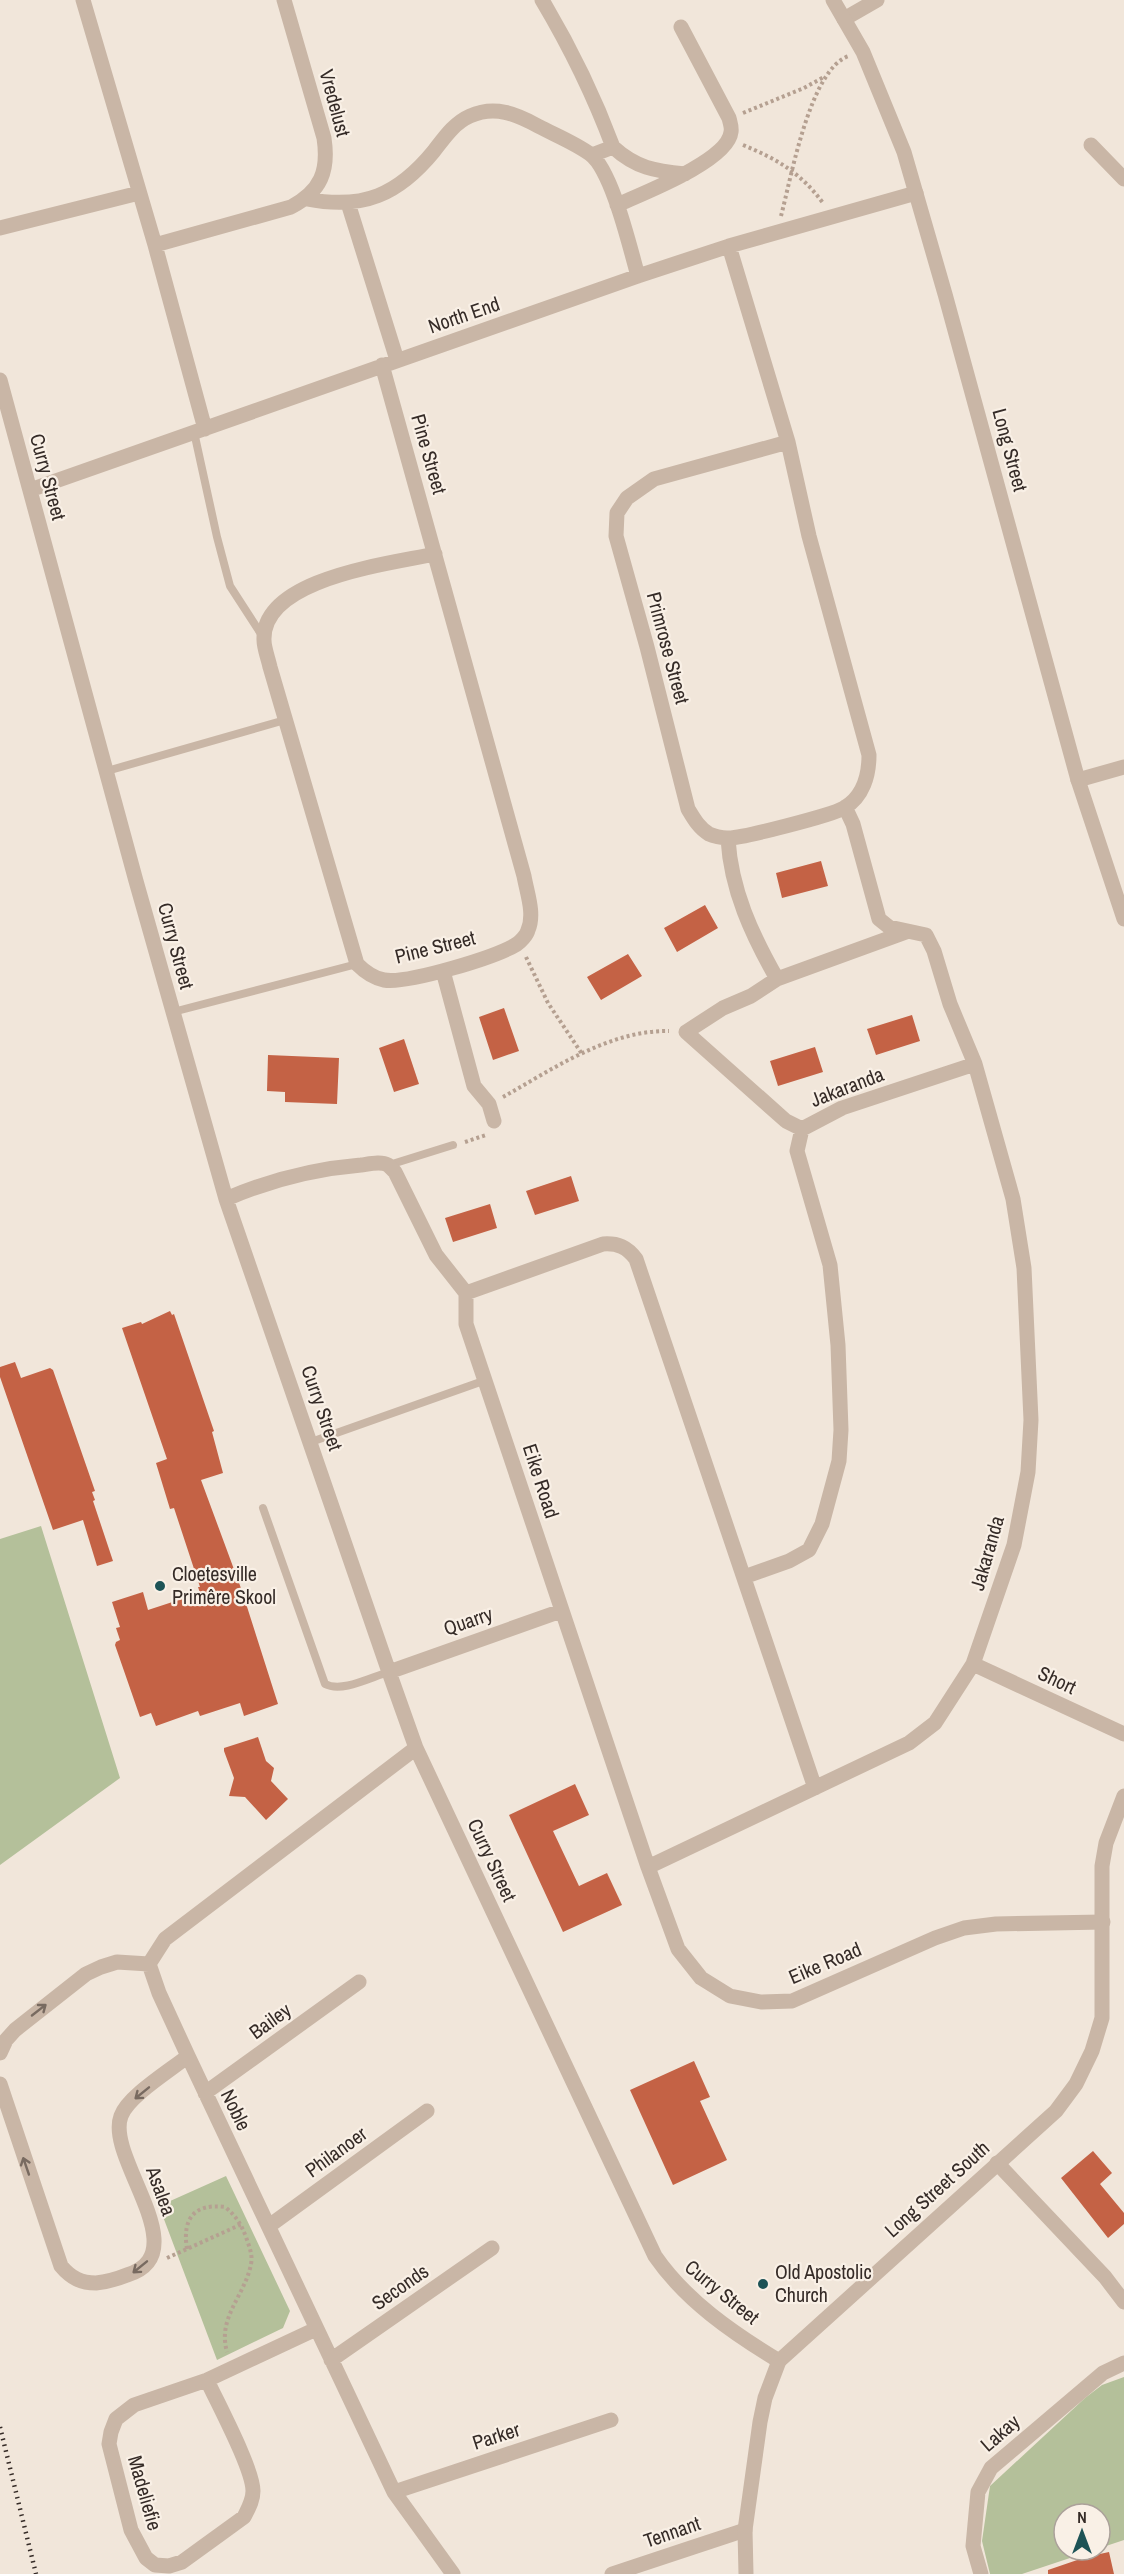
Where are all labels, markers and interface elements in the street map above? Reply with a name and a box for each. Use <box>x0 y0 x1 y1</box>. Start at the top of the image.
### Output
street label: Vredelust <box>314 66 358 140</box>
street label: North End <box>425 290 503 339</box>
street label: Long Street <box>986 405 1035 495</box>
street label: Pine Street <box>405 411 454 497</box>
street label: Curry Street <box>24 431 73 523</box>
street label: Primrose Street <box>641 589 696 707</box>
street label: Curry Street <box>152 900 201 992</box>
street label: Pine Street <box>392 923 478 970</box>
street label: Jakaranda <box>806 1060 887 1113</box>
street label: Curry Street <box>295 1362 350 1454</box>
street label: Eike Road <box>517 1440 566 1521</box>
street label: Jakaranda <box>963 1512 1010 1593</box>
place label: Cloetesville Primêre Skool <box>172 1560 276 1610</box>
marker: Cloetesville Primêre Skool <box>153 1579 167 1593</box>
street label: Quarry <box>440 1599 497 1641</box>
street label: Short <box>1034 1659 1081 1700</box>
street label: Curry Street <box>462 1814 524 1906</box>
street label: Eike Road <box>784 1935 865 1990</box>
street label: Bailey <box>243 1996 297 2045</box>
one-way arrow <box>30 2004 46 2017</box>
street label: Noble <box>215 2085 258 2135</box>
one-way arrow <box>135 2086 151 2099</box>
street label: Philanoer <box>299 2120 372 2183</box>
street label: Long Street South <box>878 2134 995 2243</box>
one-way arrow <box>20 2157 31 2176</box>
street label: Asalea <box>140 2162 183 2219</box>
street label: Curry Street <box>679 2253 765 2330</box>
street label: Seconds <box>366 2257 434 2316</box>
place label: Old Apostolic Church <box>775 2258 872 2308</box>
one-way arrow <box>132 2261 148 2274</box>
marker: Old Apostolic Church <box>756 2277 770 2291</box>
street label: Lakay <box>974 2408 1026 2457</box>
street label: Parker <box>469 2415 523 2456</box>
street label: Madeliefie <box>122 2452 169 2533</box>
north arrow <box>1052 2502 1112 2562</box>
text: N <box>1077 2506 1087 2528</box>
street label: Tennant <box>640 2509 704 2554</box>

